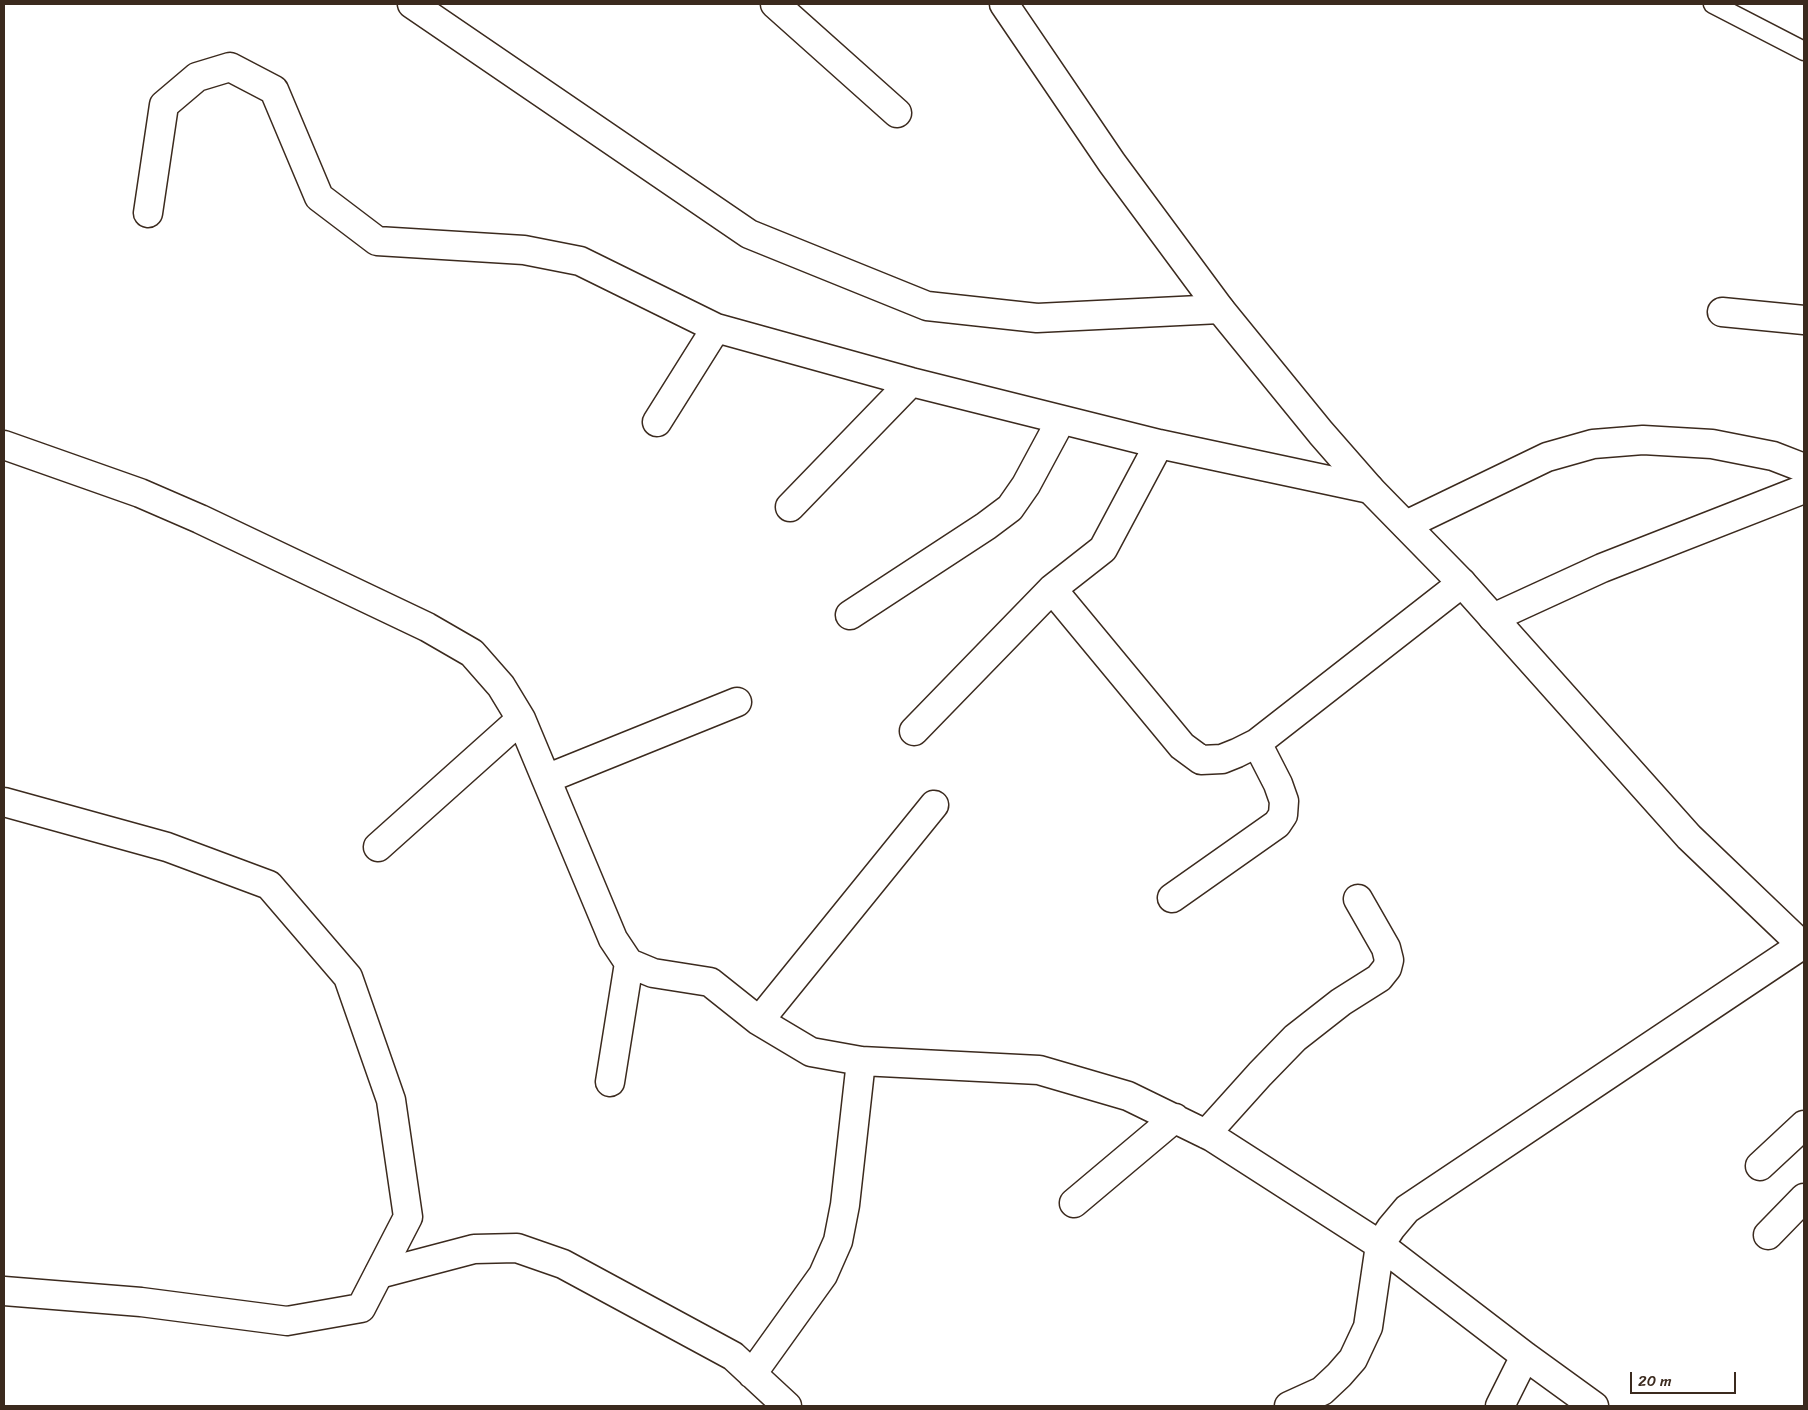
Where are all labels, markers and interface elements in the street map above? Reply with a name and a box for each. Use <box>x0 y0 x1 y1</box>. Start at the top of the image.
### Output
scale bar <box>1633 1362 1739 1394</box>
text: 20 m <box>1638 1368 1672 1394</box>

